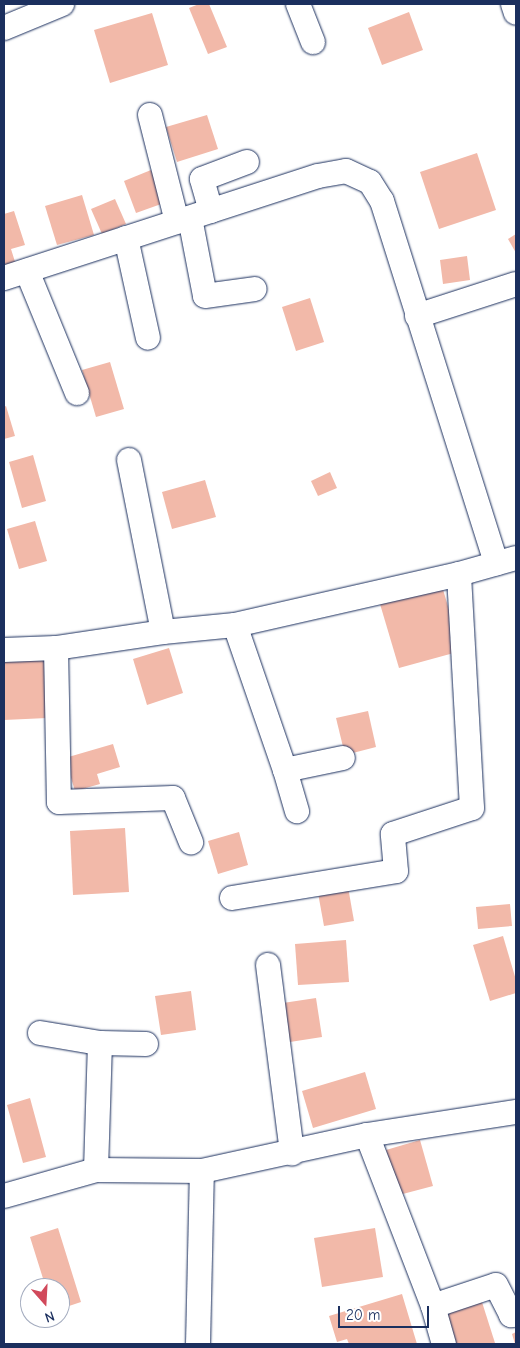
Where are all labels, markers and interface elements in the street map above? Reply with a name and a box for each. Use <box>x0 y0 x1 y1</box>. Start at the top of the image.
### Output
north arrow <box>20 1278 70 1328</box>
scale bar <box>340 1296 431 1328</box>
text: 20 m <box>346 1306 380 1324</box>
text: N <box>43 1307 57 1326</box>

